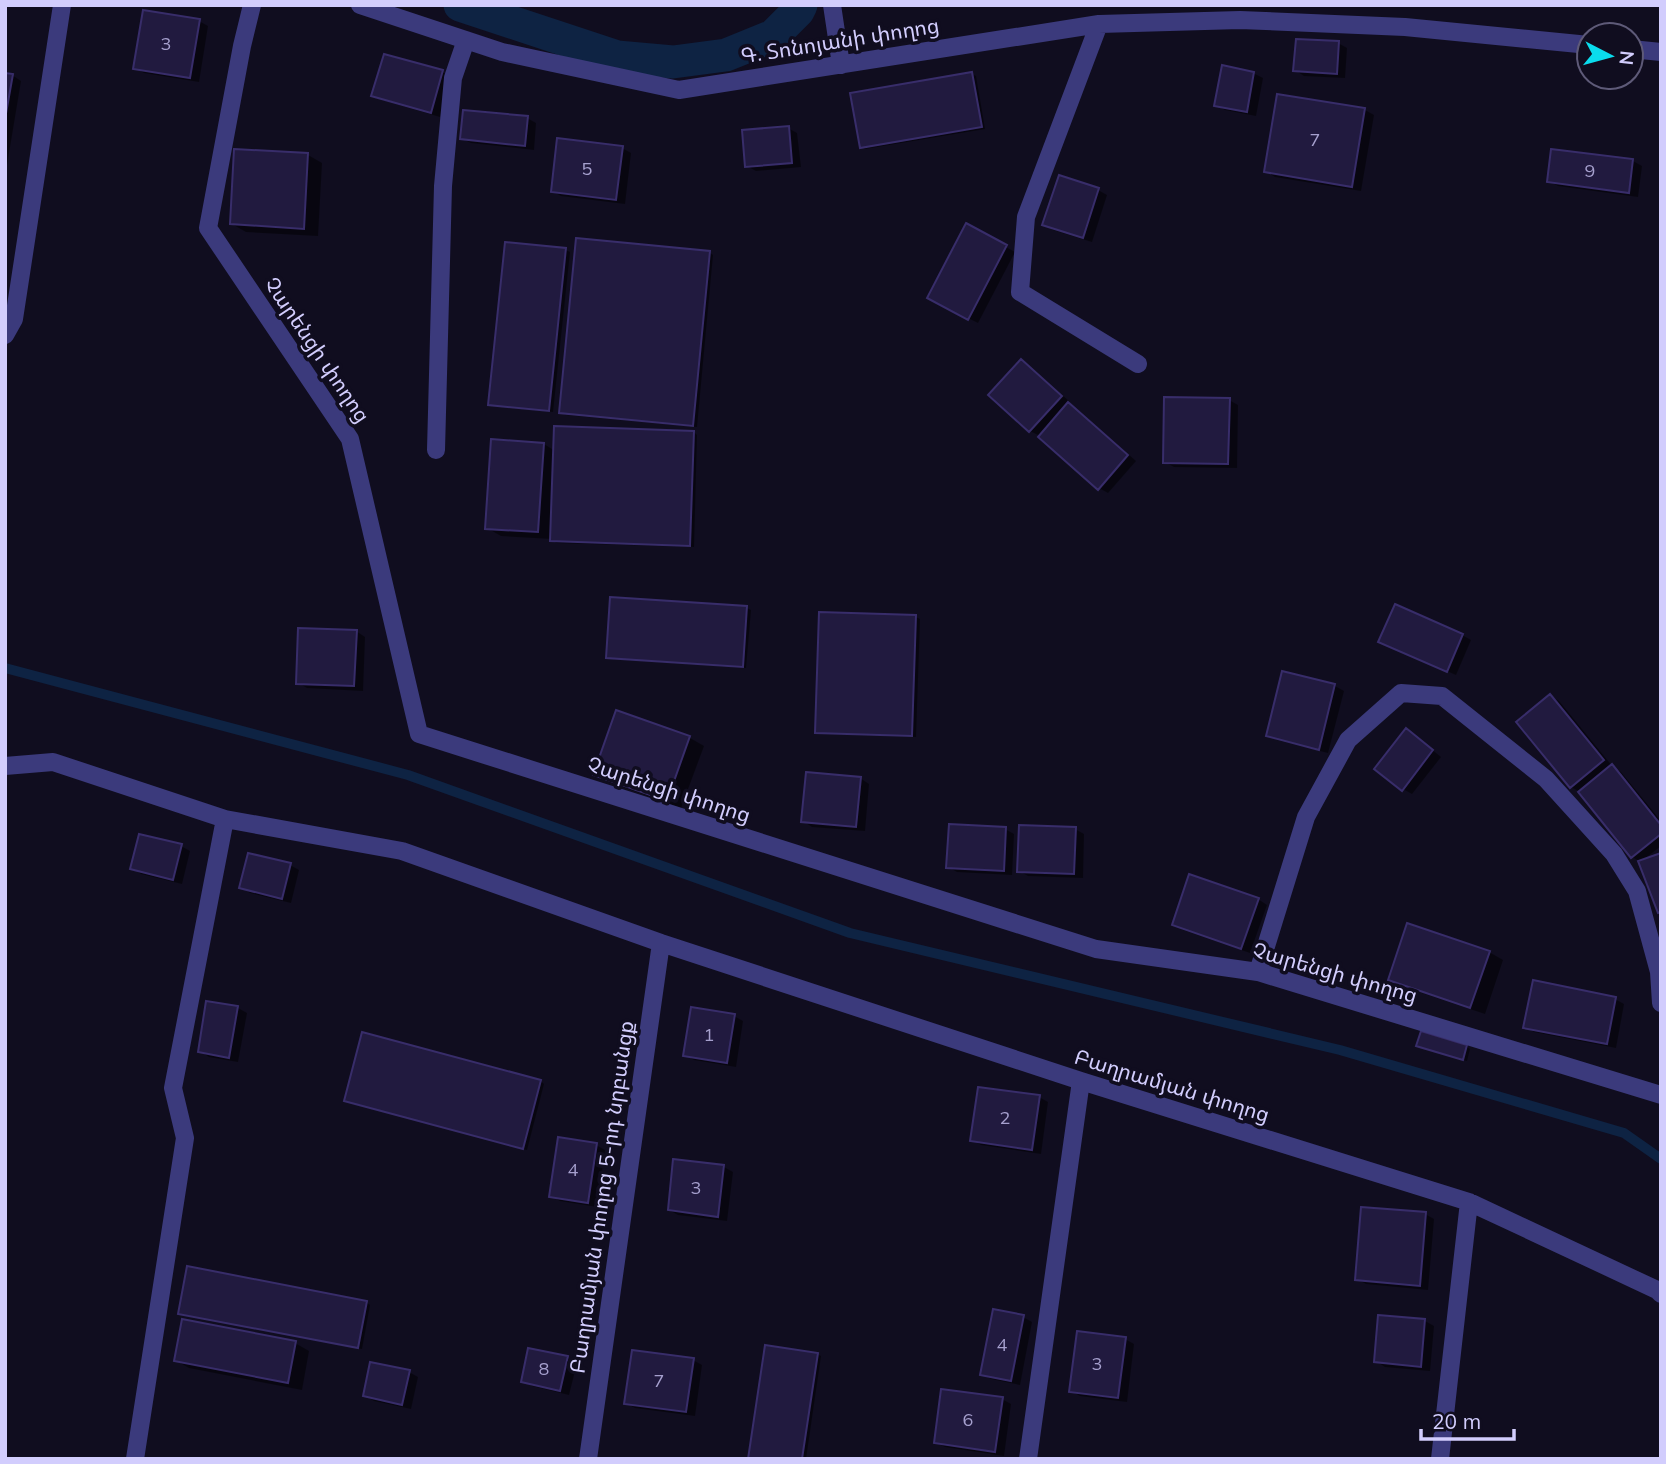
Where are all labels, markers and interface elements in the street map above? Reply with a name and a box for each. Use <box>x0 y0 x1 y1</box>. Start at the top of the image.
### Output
street label: Գ. Տոնոյանի փողոց <box>739 11 941 69</box>
north arrow <box>1575 21 1645 91</box>
house number: 3 <box>161 32 171 55</box>
text: N <box>1614 49 1640 66</box>
house number: 7 <box>1310 128 1320 151</box>
house number: 5 <box>582 157 593 180</box>
house number: 9 <box>1585 159 1595 182</box>
street label: Չարենցի փողոց <box>259 272 376 427</box>
street label: Չարենցի փողոց <box>584 750 754 828</box>
street label: Չարենցի փողոց <box>1250 936 1421 1008</box>
street label: Բաղրամյան փողոց 5-րդ նրբանցք <box>563 1019 639 1375</box>
house number: 1 <box>704 1023 714 1046</box>
street label: Բաղրամյան փողոց <box>1072 1043 1273 1127</box>
house number: 2 <box>1000 1106 1010 1129</box>
house number: 4 <box>568 1158 579 1181</box>
house number: 3 <box>691 1176 701 1199</box>
house number: 4 <box>997 1333 1008 1356</box>
house number: 3 <box>1092 1352 1102 1375</box>
house number: 8 <box>539 1357 549 1380</box>
house number: 7 <box>654 1369 664 1392</box>
scale bar <box>1421 1398 1514 1442</box>
house number: 6 <box>963 1408 973 1431</box>
text: 20 m <box>1432 1408 1481 1434</box>

